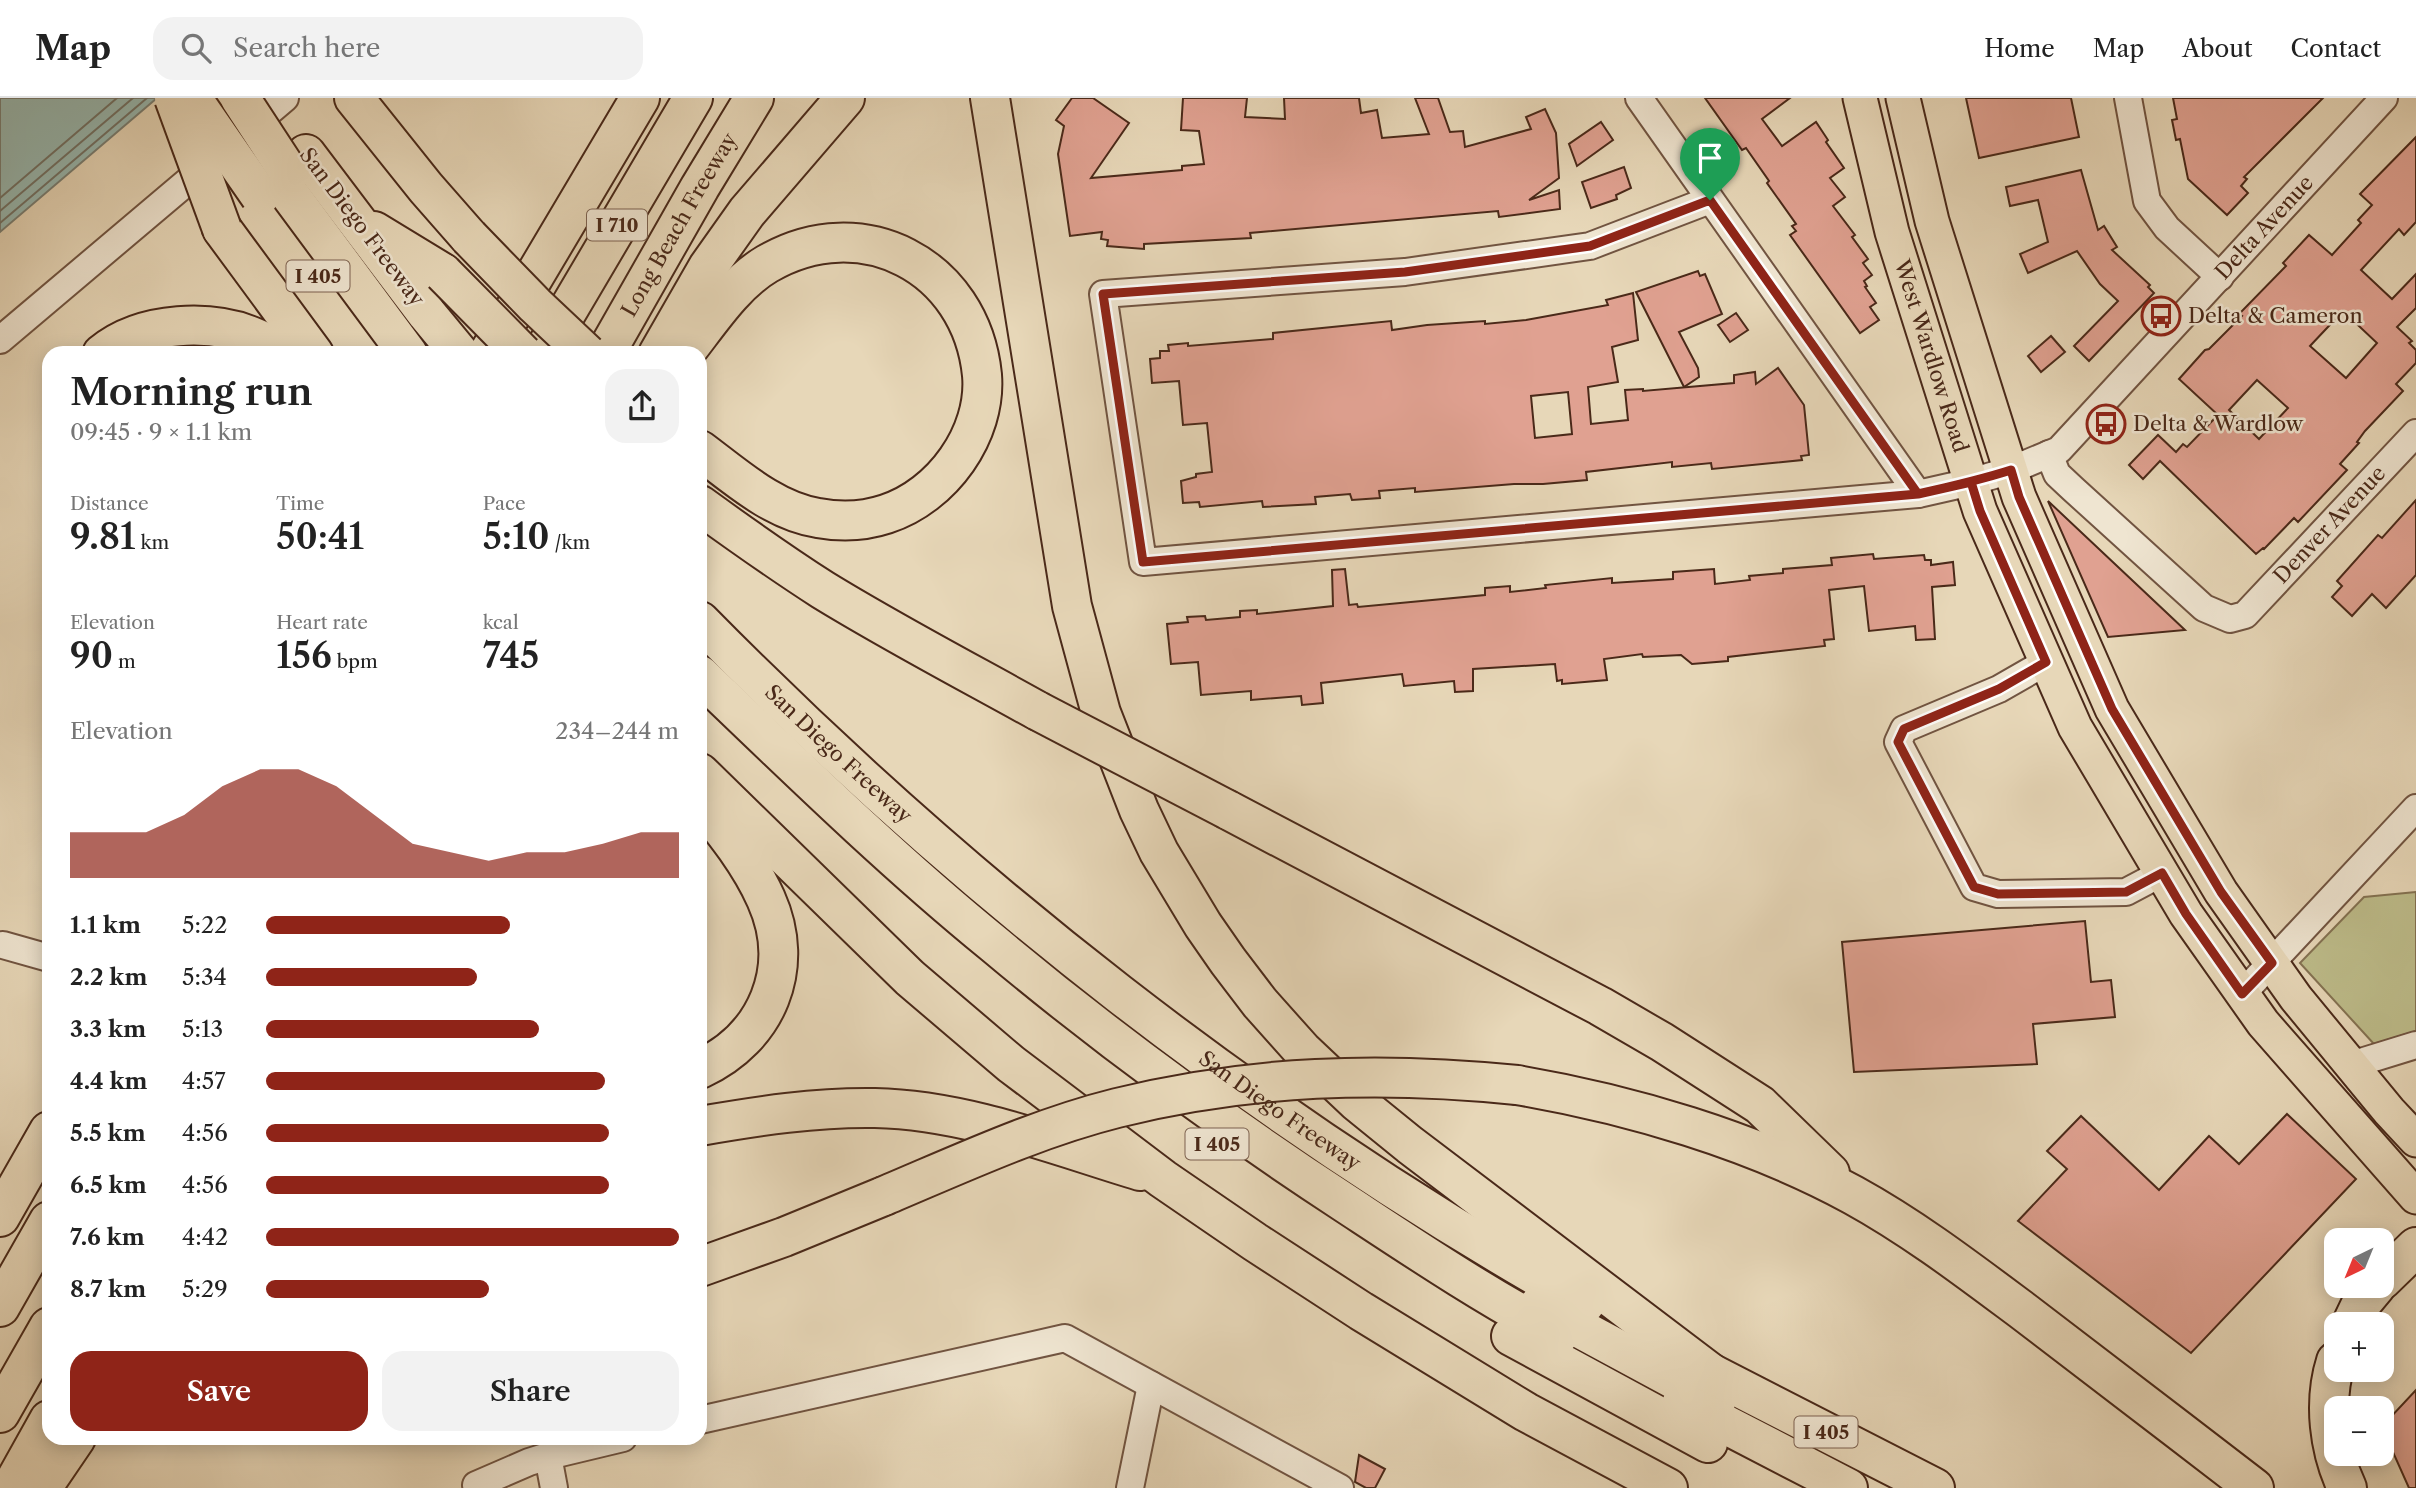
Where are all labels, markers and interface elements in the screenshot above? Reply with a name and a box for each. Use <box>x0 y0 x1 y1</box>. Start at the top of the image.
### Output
search box <box>153 17 643 80</box>
text: Map <box>35 28 111 69</box>
icon: search <box>177 29 215 67</box>
text: Search here <box>233 32 380 64</box>
text: Home <box>1984 34 2055 63</box>
text: Map <box>2093 34 2144 63</box>
text: About <box>2182 34 2253 63</box>
text: Contact <box>2291 34 2381 63</box>
street label: Long Beach Freeway <box>616 128 742 321</box>
pin <box>1680 128 1740 200</box>
icon: arrive <box>1691 139 1729 177</box>
street label: San Diego Freeway <box>295 143 430 311</box>
street label: Delta Avenue <box>2210 170 2318 284</box>
road number: I 710 <box>587 209 647 240</box>
street label: West Wardlow Road <box>1889 256 1974 456</box>
road number: I 405 <box>286 260 350 292</box>
bus stop icon: Delta & Cameron <box>2140 295 2182 337</box>
place label: Delta & Cameron <box>2188 303 2363 328</box>
text: Morning run <box>70 368 313 415</box>
button: share <box>605 369 679 443</box>
bus stop icon: Delta & Wardlow <box>2085 403 2127 445</box>
place label: Delta & Wardlow <box>2133 411 2304 436</box>
text: 09:45 · 9 × 1.1 km <box>70 418 252 446</box>
street label: Denver Avenue <box>2268 461 2391 588</box>
text: Distance <box>70 492 149 515</box>
text: Time <box>276 492 324 515</box>
text: Pace <box>483 492 526 515</box>
text: 9.81 <box>70 515 135 558</box>
text: 50:41 <box>276 515 364 558</box>
text: 5:10 <box>483 515 550 558</box>
text: km <box>135 531 169 554</box>
text: /km <box>550 531 590 554</box>
text: Elevation <box>70 611 155 634</box>
text: Heart rate <box>276 611 368 634</box>
text: kcal <box>483 611 519 634</box>
text: 90 <box>70 634 113 677</box>
text: 156 <box>276 634 332 677</box>
text: 745 <box>483 634 539 677</box>
text: m <box>113 650 136 673</box>
text: bpm <box>332 650 378 673</box>
street label: San Diego Freeway <box>760 680 917 828</box>
text: Elevation <box>70 717 173 745</box>
text: 234–244 m <box>555 717 679 745</box>
text: 1.1 km <box>70 911 141 939</box>
text: 5:22 <box>182 911 227 939</box>
text: 2.2 km <box>70 963 147 991</box>
text: 5:34 <box>182 963 227 991</box>
text: 3.3 km <box>70 1015 146 1043</box>
text: 5:13 <box>182 1015 223 1043</box>
street label: San Diego Freeway <box>1194 1045 1366 1175</box>
text: 4.4 km <box>70 1067 147 1095</box>
text: 4:57 <box>182 1067 226 1095</box>
text: 5.5 km <box>70 1119 146 1147</box>
text: 4:56 <box>182 1119 228 1147</box>
road number: I 405 <box>1186 1128 1248 1160</box>
text: 6.5 km <box>70 1171 147 1199</box>
text: 4:56 <box>182 1171 228 1199</box>
text: 7.6 km <box>70 1223 145 1251</box>
text: 4:42 <box>182 1223 228 1251</box>
north arrow <box>2324 1228 2394 1298</box>
map controls <box>2324 1228 2394 1466</box>
text: 8.7 km <box>70 1275 146 1303</box>
text: 5:29 <box>182 1275 228 1303</box>
button: + <box>2324 1312 2394 1382</box>
button: Save <box>70 1351 368 1431</box>
button: Share <box>382 1351 679 1431</box>
button: − <box>2324 1396 2394 1466</box>
road number: I 405 <box>1794 1416 1857 1448</box>

